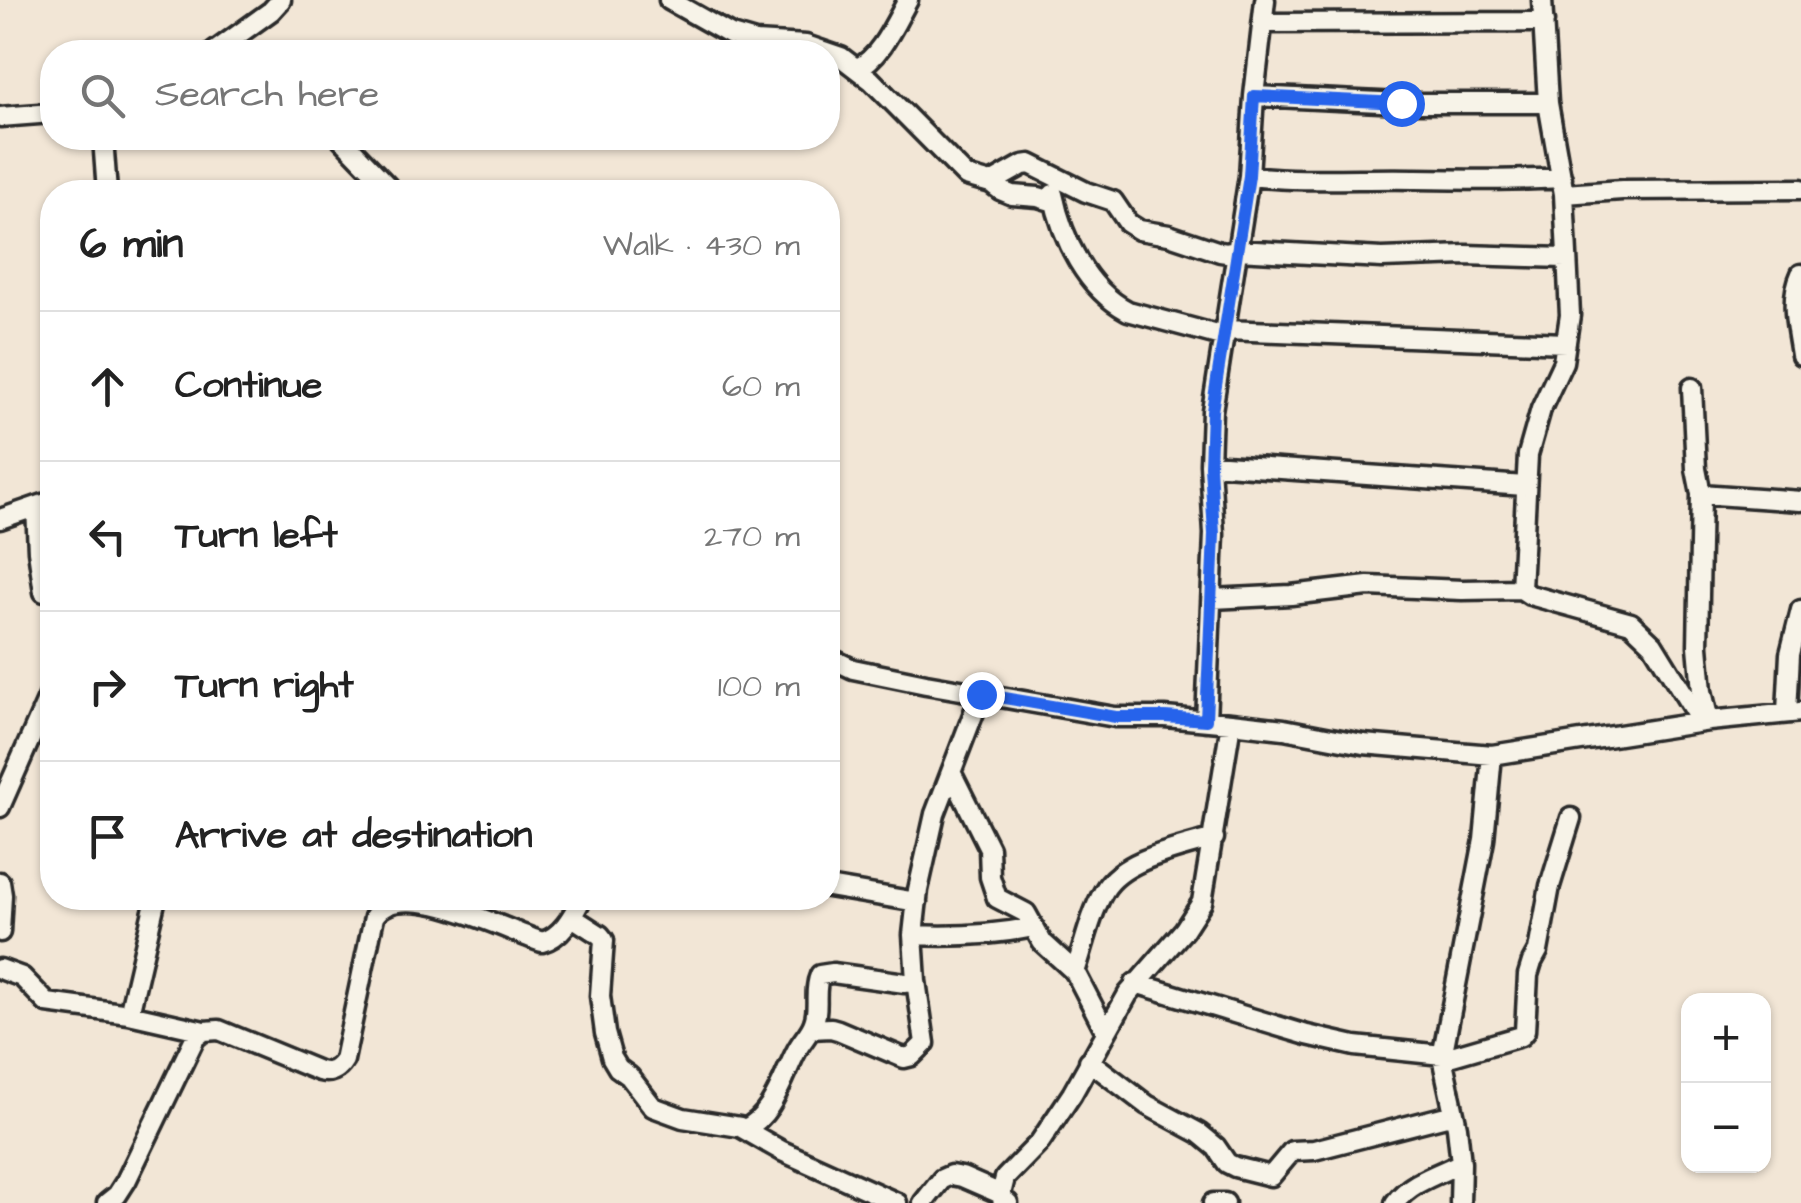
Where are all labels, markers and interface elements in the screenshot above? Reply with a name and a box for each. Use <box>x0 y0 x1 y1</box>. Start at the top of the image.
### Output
search box <box>40 40 840 150</box>
icon: search <box>75 68 130 123</box>
text: Search here <box>155 69 379 121</box>
route start <box>1379 81 1425 127</box>
text: 6 min <box>80 216 183 274</box>
text: Walk · 430 m <box>603 223 800 268</box>
icon: ahead <box>80 359 135 414</box>
text: Continue <box>175 360 322 412</box>
text: 60 m <box>722 364 800 409</box>
icon: left <box>80 509 135 564</box>
text: Turn left <box>175 510 338 562</box>
text: 270 m <box>704 514 800 559</box>
icon: right <box>80 659 135 714</box>
text: Turn right <box>175 660 354 712</box>
text: 100 m <box>718 664 800 709</box>
route end <box>959 672 1005 718</box>
icon: arrive <box>80 809 135 864</box>
text: Arrive at destination <box>175 810 532 862</box>
map controls <box>1681 993 1771 1173</box>
button: + <box>1681 993 1771 1083</box>
button: − <box>1681 1083 1771 1173</box>

